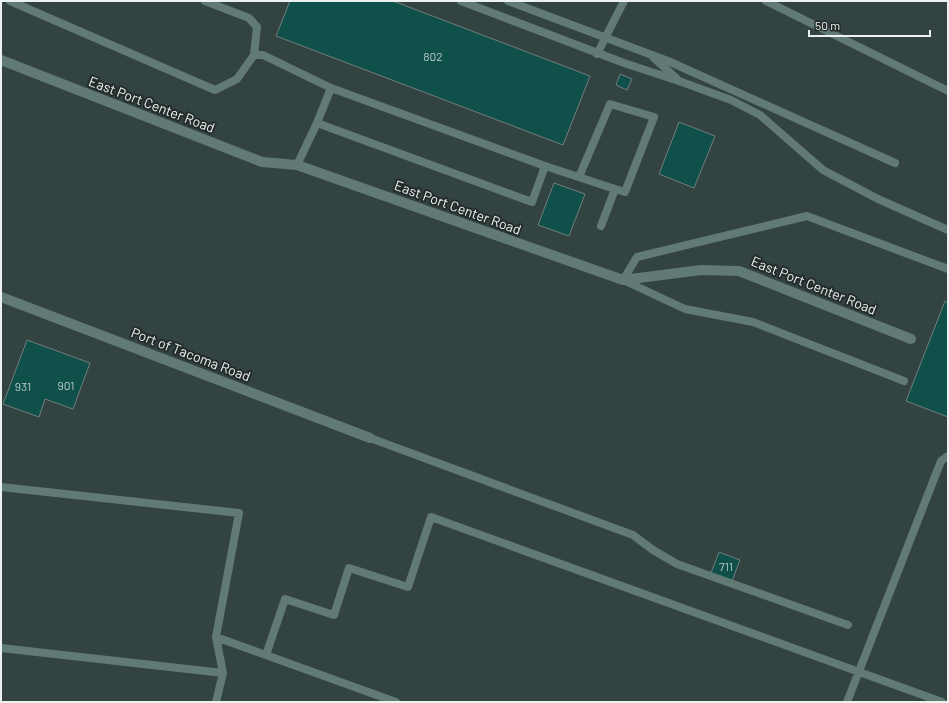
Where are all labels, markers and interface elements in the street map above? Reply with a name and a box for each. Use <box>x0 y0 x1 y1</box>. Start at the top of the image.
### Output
scale bar <box>809 12 930 38</box>
text: 50 m <box>815 18 840 32</box>
house number: 802 <box>423 49 443 63</box>
street label: East Port Center Road <box>86 72 218 136</box>
street label: East Port Center Road <box>392 176 524 238</box>
street label: East Port Center Road <box>749 252 879 318</box>
street label: Port of Tacoma Road <box>129 323 253 385</box>
house number: 901 <box>58 378 74 392</box>
house number: 931 <box>15 379 31 393</box>
house number: 711 <box>719 559 733 573</box>

